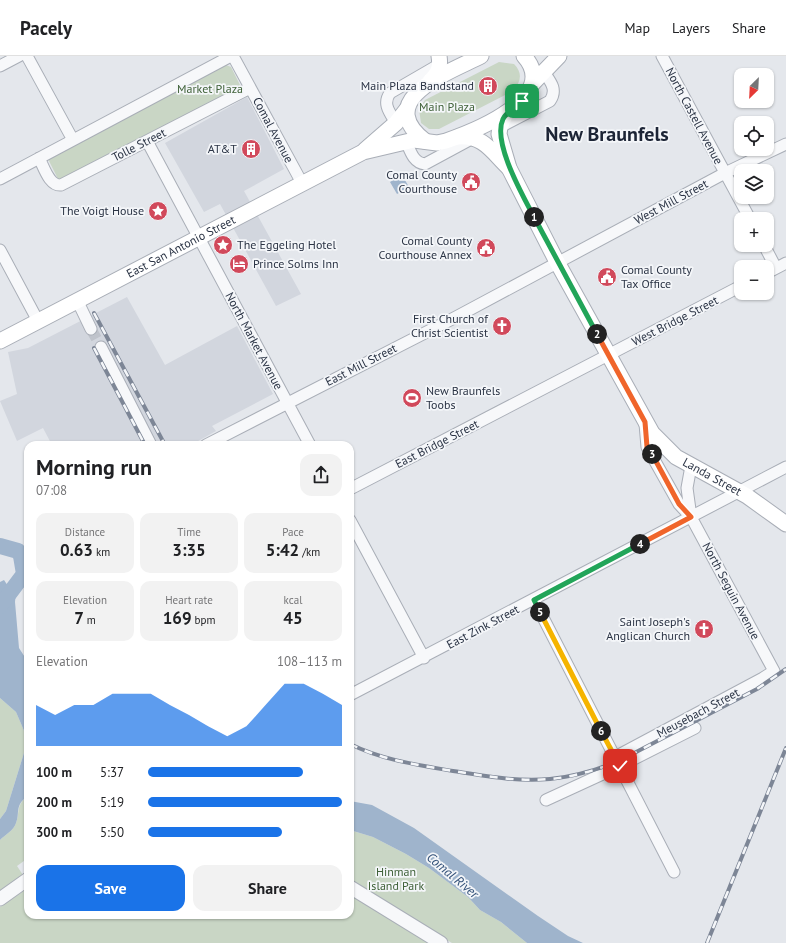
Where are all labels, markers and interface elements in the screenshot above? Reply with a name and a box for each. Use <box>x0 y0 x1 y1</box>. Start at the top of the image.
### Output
text: Pacely <box>20 16 72 40</box>
text: Map <box>624 19 650 37</box>
text: Layers <box>672 19 710 37</box>
text: Share <box>732 19 766 37</box>
street label: North Castell Avenue <box>663 65 726 167</box>
north arrow <box>734 68 774 108</box>
map controls <box>734 68 774 300</box>
building icon: Main Plaza Bandstand <box>477 75 499 97</box>
place label: Main Plaza Bandstand <box>361 78 474 93</box>
park label: Market Plaza <box>177 81 243 96</box>
pin <box>505 84 539 118</box>
icon: arrive <box>511 90 533 112</box>
street label: Comal Avenue <box>250 94 297 165</box>
park label: Main Plaza <box>419 99 475 114</box>
button: locate <box>734 116 774 156</box>
district label: New Braunfels <box>545 121 669 147</box>
street label: Tolle Street <box>109 125 168 165</box>
building icon: AT&T <box>240 138 262 160</box>
place label: AT&T <box>208 141 237 156</box>
button: layers <box>734 164 774 204</box>
place label: Comal County Courthouse <box>386 167 457 196</box>
public building icon: Comal County Courthouse <box>460 171 482 193</box>
street label: West Mill Street <box>631 176 710 227</box>
place icon: The Voigt House <box>147 200 169 222</box>
place label: The Voigt House <box>60 203 144 218</box>
pin: 1 <box>524 207 544 227</box>
text: 1 <box>531 210 537 224</box>
street label: East San Antonio Street <box>124 212 238 281</box>
button: + <box>734 212 774 252</box>
place label: Comal County Courthouse Annex <box>379 233 472 262</box>
place icon: The Eggeling Hotel <box>212 234 234 256</box>
place label: The Eggeling Hotel <box>237 237 336 252</box>
public building icon: Comal County Courthouse Annex <box>475 237 497 259</box>
hotel icon: Prince Solms Inn <box>228 253 250 275</box>
place label: Prince Solms Inn <box>253 256 339 271</box>
button: − <box>734 260 774 300</box>
place label: Comal County Tax Office <box>621 262 692 291</box>
public building icon: Comal County Tax Office <box>596 266 618 288</box>
street label: North Market Avenue <box>222 289 287 392</box>
street label: West Bridge Street <box>629 292 721 349</box>
place label: First Church of Christ Scientist <box>411 311 489 340</box>
church icon: First Church of Christ Scientist <box>491 315 513 337</box>
pin: 2 <box>587 324 607 344</box>
text: 2 <box>594 327 600 341</box>
street label: East Mill Street <box>322 340 399 389</box>
place label: New Braunfels Toobs <box>426 383 500 412</box>
sports icon: New Braunfels Toobs <box>401 387 423 409</box>
street label: East Bridge Street <box>392 416 481 471</box>
pin: 3 <box>642 444 662 464</box>
text: 3 <box>649 447 655 461</box>
text: Morning run <box>36 453 152 481</box>
button: share <box>300 454 342 496</box>
street label: Landa Street <box>680 454 744 499</box>
text: 07:08 <box>36 482 67 499</box>
text: Distance <box>65 525 105 539</box>
text: Time <box>177 525 201 539</box>
text: Pace <box>282 525 304 539</box>
pin: 4 <box>630 534 650 554</box>
text: 4 <box>637 537 643 551</box>
text: 0.63 <box>60 539 93 561</box>
text: 3:35 <box>172 539 206 561</box>
text: 5:42 <box>266 539 299 561</box>
street label: North Seguin Avenue <box>699 540 763 642</box>
text: km <box>93 545 110 559</box>
text: /km <box>299 545 320 559</box>
text: Elevation <box>63 593 107 607</box>
text: Heart rate <box>165 593 213 607</box>
text: kcal <box>284 593 302 607</box>
street label: East Zink Street <box>444 601 522 652</box>
pin: 5 <box>530 602 550 622</box>
text: 5 <box>537 605 543 619</box>
text: 7 <box>74 607 84 629</box>
text: 169 <box>163 607 192 629</box>
text: 45 <box>283 607 303 629</box>
text: m <box>84 613 96 627</box>
text: bpm <box>192 613 215 627</box>
place label: Saint Joseph's Anglican Church <box>606 614 690 643</box>
church icon: Saint Joseph's Anglican Church <box>693 618 715 640</box>
text: Elevation <box>36 653 88 670</box>
text: 108–113 m <box>277 653 342 670</box>
street label: Meusebach Street <box>654 684 742 741</box>
pin: 6 <box>591 721 611 741</box>
text: 6 <box>598 724 604 738</box>
pin <box>603 749 637 783</box>
icon: check <box>609 755 631 777</box>
text: 100 m <box>36 764 72 781</box>
text: 5:37 <box>100 764 124 781</box>
text: 200 m <box>36 794 72 811</box>
text: 5:19 <box>100 794 124 811</box>
text: 300 m <box>36 824 72 841</box>
text: 5:50 <box>100 824 124 841</box>
water label: Comal River <box>423 849 483 903</box>
park label: Hinman Island Park <box>368 864 424 893</box>
button: Save <box>36 865 185 911</box>
button: Share <box>193 865 342 911</box>

